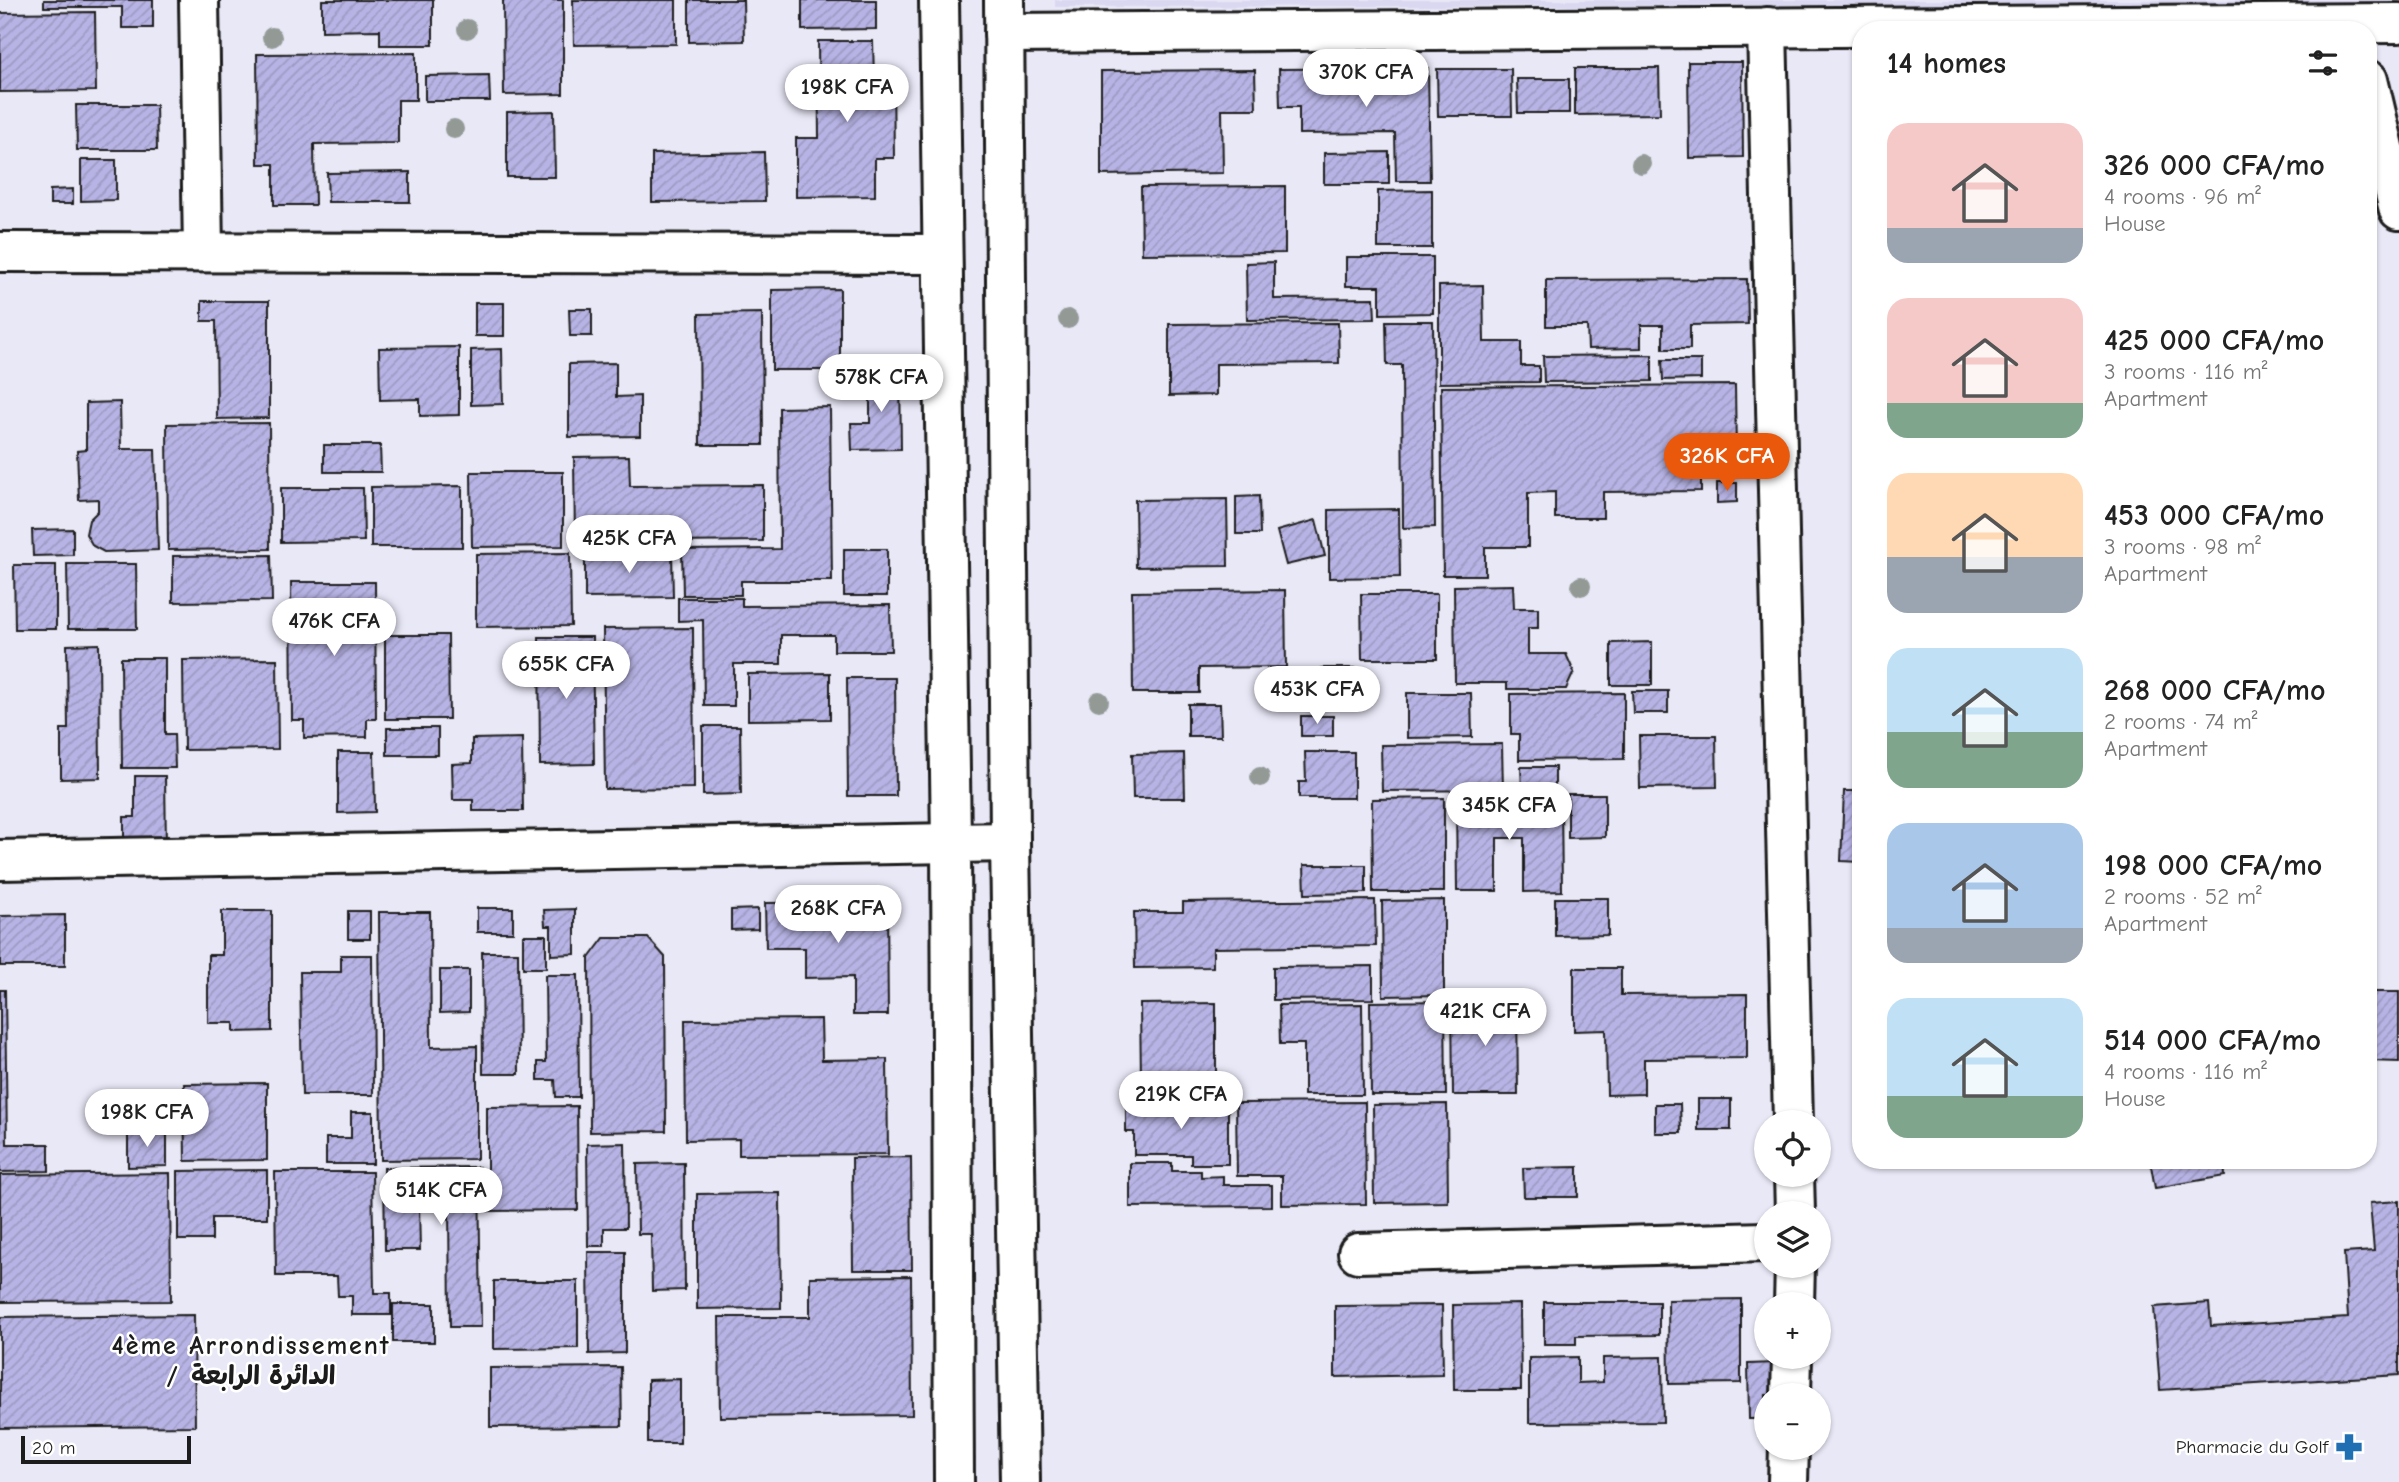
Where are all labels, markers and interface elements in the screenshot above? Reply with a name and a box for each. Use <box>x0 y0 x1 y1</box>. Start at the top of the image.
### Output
icon: filters <box>2304 44 2342 82</box>
text: 14 homes <box>1887 46 2006 81</box>
pin: 370K CFA <box>1294 50 1438 109</box>
text: 370K CFA <box>1319 58 1413 85</box>
pin: 198K CFA <box>775 64 919 124</box>
text: 198K CFA <box>801 73 893 100</box>
text: 326 000 CFA/mo <box>2104 148 2325 183</box>
icon: home <box>1943 151 2027 235</box>
text: 4 rooms · 96 m² <box>2104 183 2261 210</box>
text: House <box>2104 210 2166 237</box>
text: 425 000 CFA/mo <box>2104 323 2324 358</box>
icon: home <box>1943 326 2027 410</box>
pin: 578K CFA <box>809 354 953 414</box>
text: 3 rooms · 116 m² <box>2104 358 2268 385</box>
text: 578K CFA <box>834 363 928 390</box>
text: Apartment <box>2104 385 2207 412</box>
pin: 326K CFA <box>1655 434 1799 493</box>
text: 326K CFA <box>1680 442 1774 469</box>
text: 453 000 CFA/mo <box>2104 498 2324 533</box>
icon: home <box>1943 501 2027 585</box>
pin: 425K CFA <box>557 516 701 575</box>
text: 425K CFA <box>582 524 676 551</box>
text: 3 rooms · 98 m² <box>2104 533 2261 560</box>
text: Apartment <box>2104 560 2207 587</box>
pin: 476K CFA <box>262 598 406 658</box>
text: 476K CFA <box>288 607 380 634</box>
pin: 655K CFA <box>494 642 638 701</box>
text: 655K CFA <box>518 650 614 677</box>
pin: 453K CFA <box>1245 666 1389 726</box>
text: 268 000 CFA/mo <box>2104 673 2325 708</box>
text: 453K CFA <box>1270 675 1364 702</box>
icon: home <box>1943 676 2027 760</box>
text: 2 rooms · 74 m² <box>2104 708 2257 735</box>
text: Apartment <box>2104 735 2207 762</box>
pin: 345K CFA <box>1437 782 1581 842</box>
text: 345K CFA <box>1462 791 1556 818</box>
text: 198 000 CFA/mo <box>2104 848 2322 883</box>
icon: home <box>1943 851 2027 935</box>
text: 2 rooms · 52 m² <box>2104 883 2262 910</box>
pin: 268K CFA <box>766 886 910 945</box>
text: 268K CFA <box>791 894 885 921</box>
text: Apartment <box>2104 910 2207 937</box>
pin: 421K CFA <box>1413 988 1557 1048</box>
text: 421K CFA <box>1440 997 1530 1024</box>
text: 514 000 CFA/mo <box>2104 1023 2321 1058</box>
icon: home <box>1943 1026 2027 1110</box>
text: 4 rooms · 116 m² <box>2104 1058 2267 1085</box>
pin: 219K CFA <box>1109 1072 1253 1131</box>
text: 219K CFA <box>1135 1080 1227 1107</box>
text: House <box>2104 1085 2166 1112</box>
pin: 198K CFA <box>75 1090 219 1149</box>
text: 198K CFA <box>101 1098 193 1125</box>
map controls <box>1754 1110 1831 1460</box>
button: locate <box>1754 1110 1831 1187</box>
pin: 514K CFA <box>369 1168 513 1227</box>
text: 514K CFA <box>395 1176 487 1203</box>
button: layers <box>1754 1201 1831 1278</box>
button: + <box>1754 1292 1831 1369</box>
district label: 4ème Arrondissement / الدائرة الرابعة <box>111 1331 391 1391</box>
button: − <box>1754 1383 1831 1460</box>
pharmacy icon: Pharmacie du Golf <box>2334 1432 2364 1462</box>
scale bar <box>21 1433 191 1465</box>
place label: Pharmacie du Golf <box>2176 1436 2330 1458</box>
text: 20 m <box>32 1437 76 1459</box>

